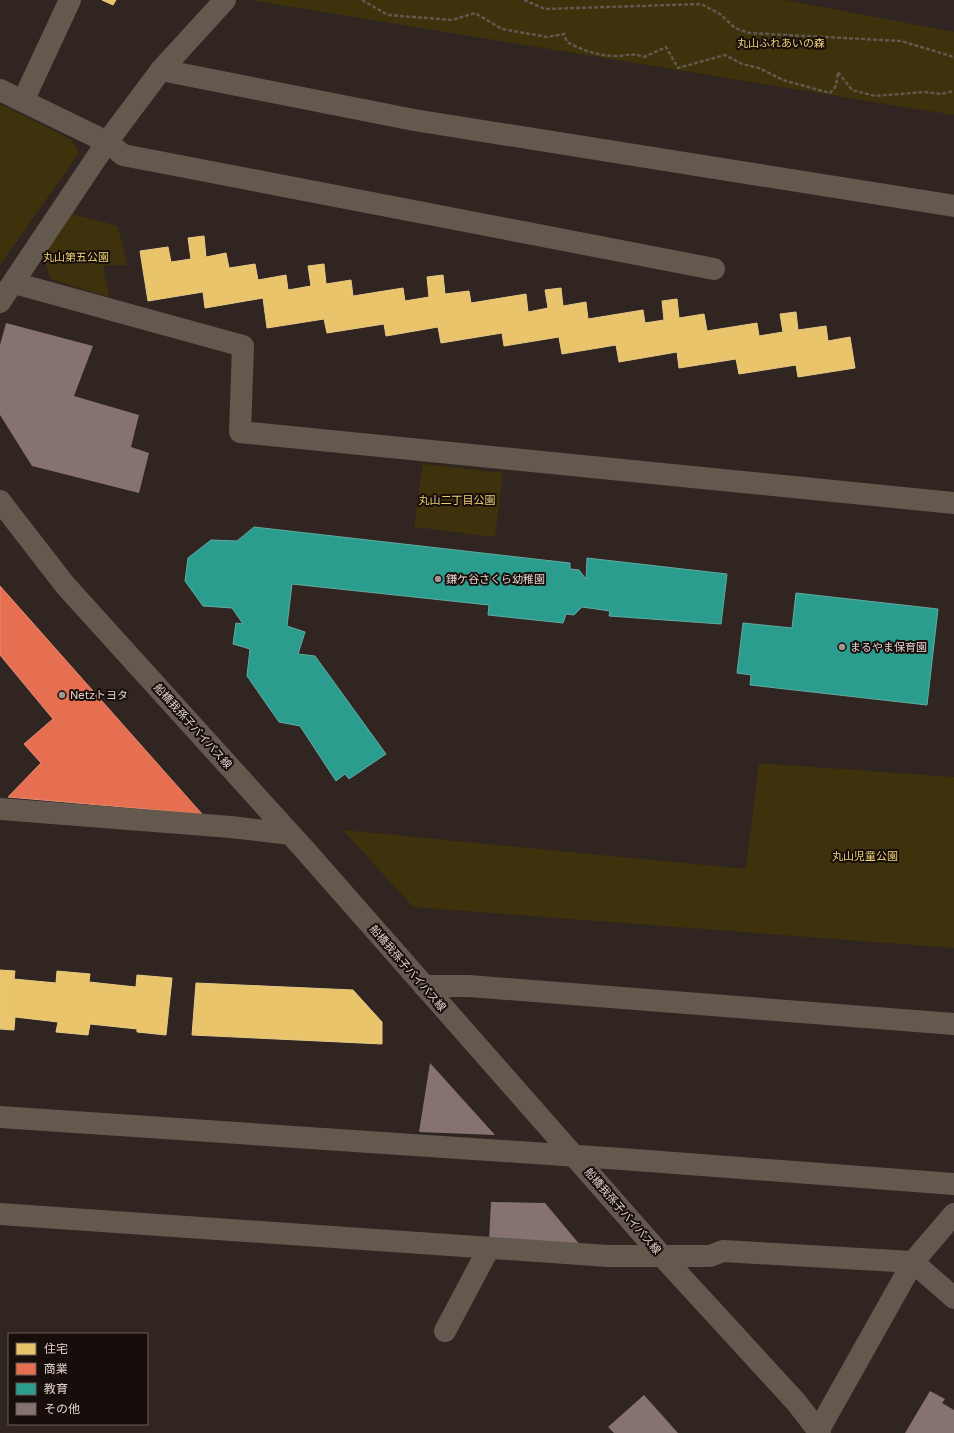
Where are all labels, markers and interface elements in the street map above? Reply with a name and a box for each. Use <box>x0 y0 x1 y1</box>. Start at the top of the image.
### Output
park label: 丸山ふれあいの森 <box>737 36 825 49</box>
park label: 丸山第五公園 <box>43 250 109 263</box>
park label: 丸山二丁目公園 <box>419 493 496 506</box>
place label: 鎌ケ谷さくら幼稚園 <box>446 572 545 585</box>
marker: 鎌ケ谷さくら幼稚園 <box>433 574 443 584</box>
place label: まるやま保育園 <box>850 640 927 653</box>
marker: まるやま保育園 <box>837 642 847 652</box>
street label: 船橋我孫子バイパス線 <box>152 681 235 771</box>
place label: Netzトヨタ <box>70 688 128 701</box>
marker: Netzトヨタ <box>57 690 67 700</box>
park label: 丸山児童公園 <box>832 849 898 862</box>
street label: 船橋我孫子バイパス線 <box>367 922 449 1013</box>
street label: 船橋我孫子バイパス線 <box>582 1165 664 1256</box>
legend <box>8 1333 148 1425</box>
text: 住宅 <box>44 1341 68 1356</box>
text: 商業 <box>44 1361 68 1376</box>
text: 教育 <box>44 1381 68 1396</box>
text: その他 <box>44 1401 80 1416</box>

